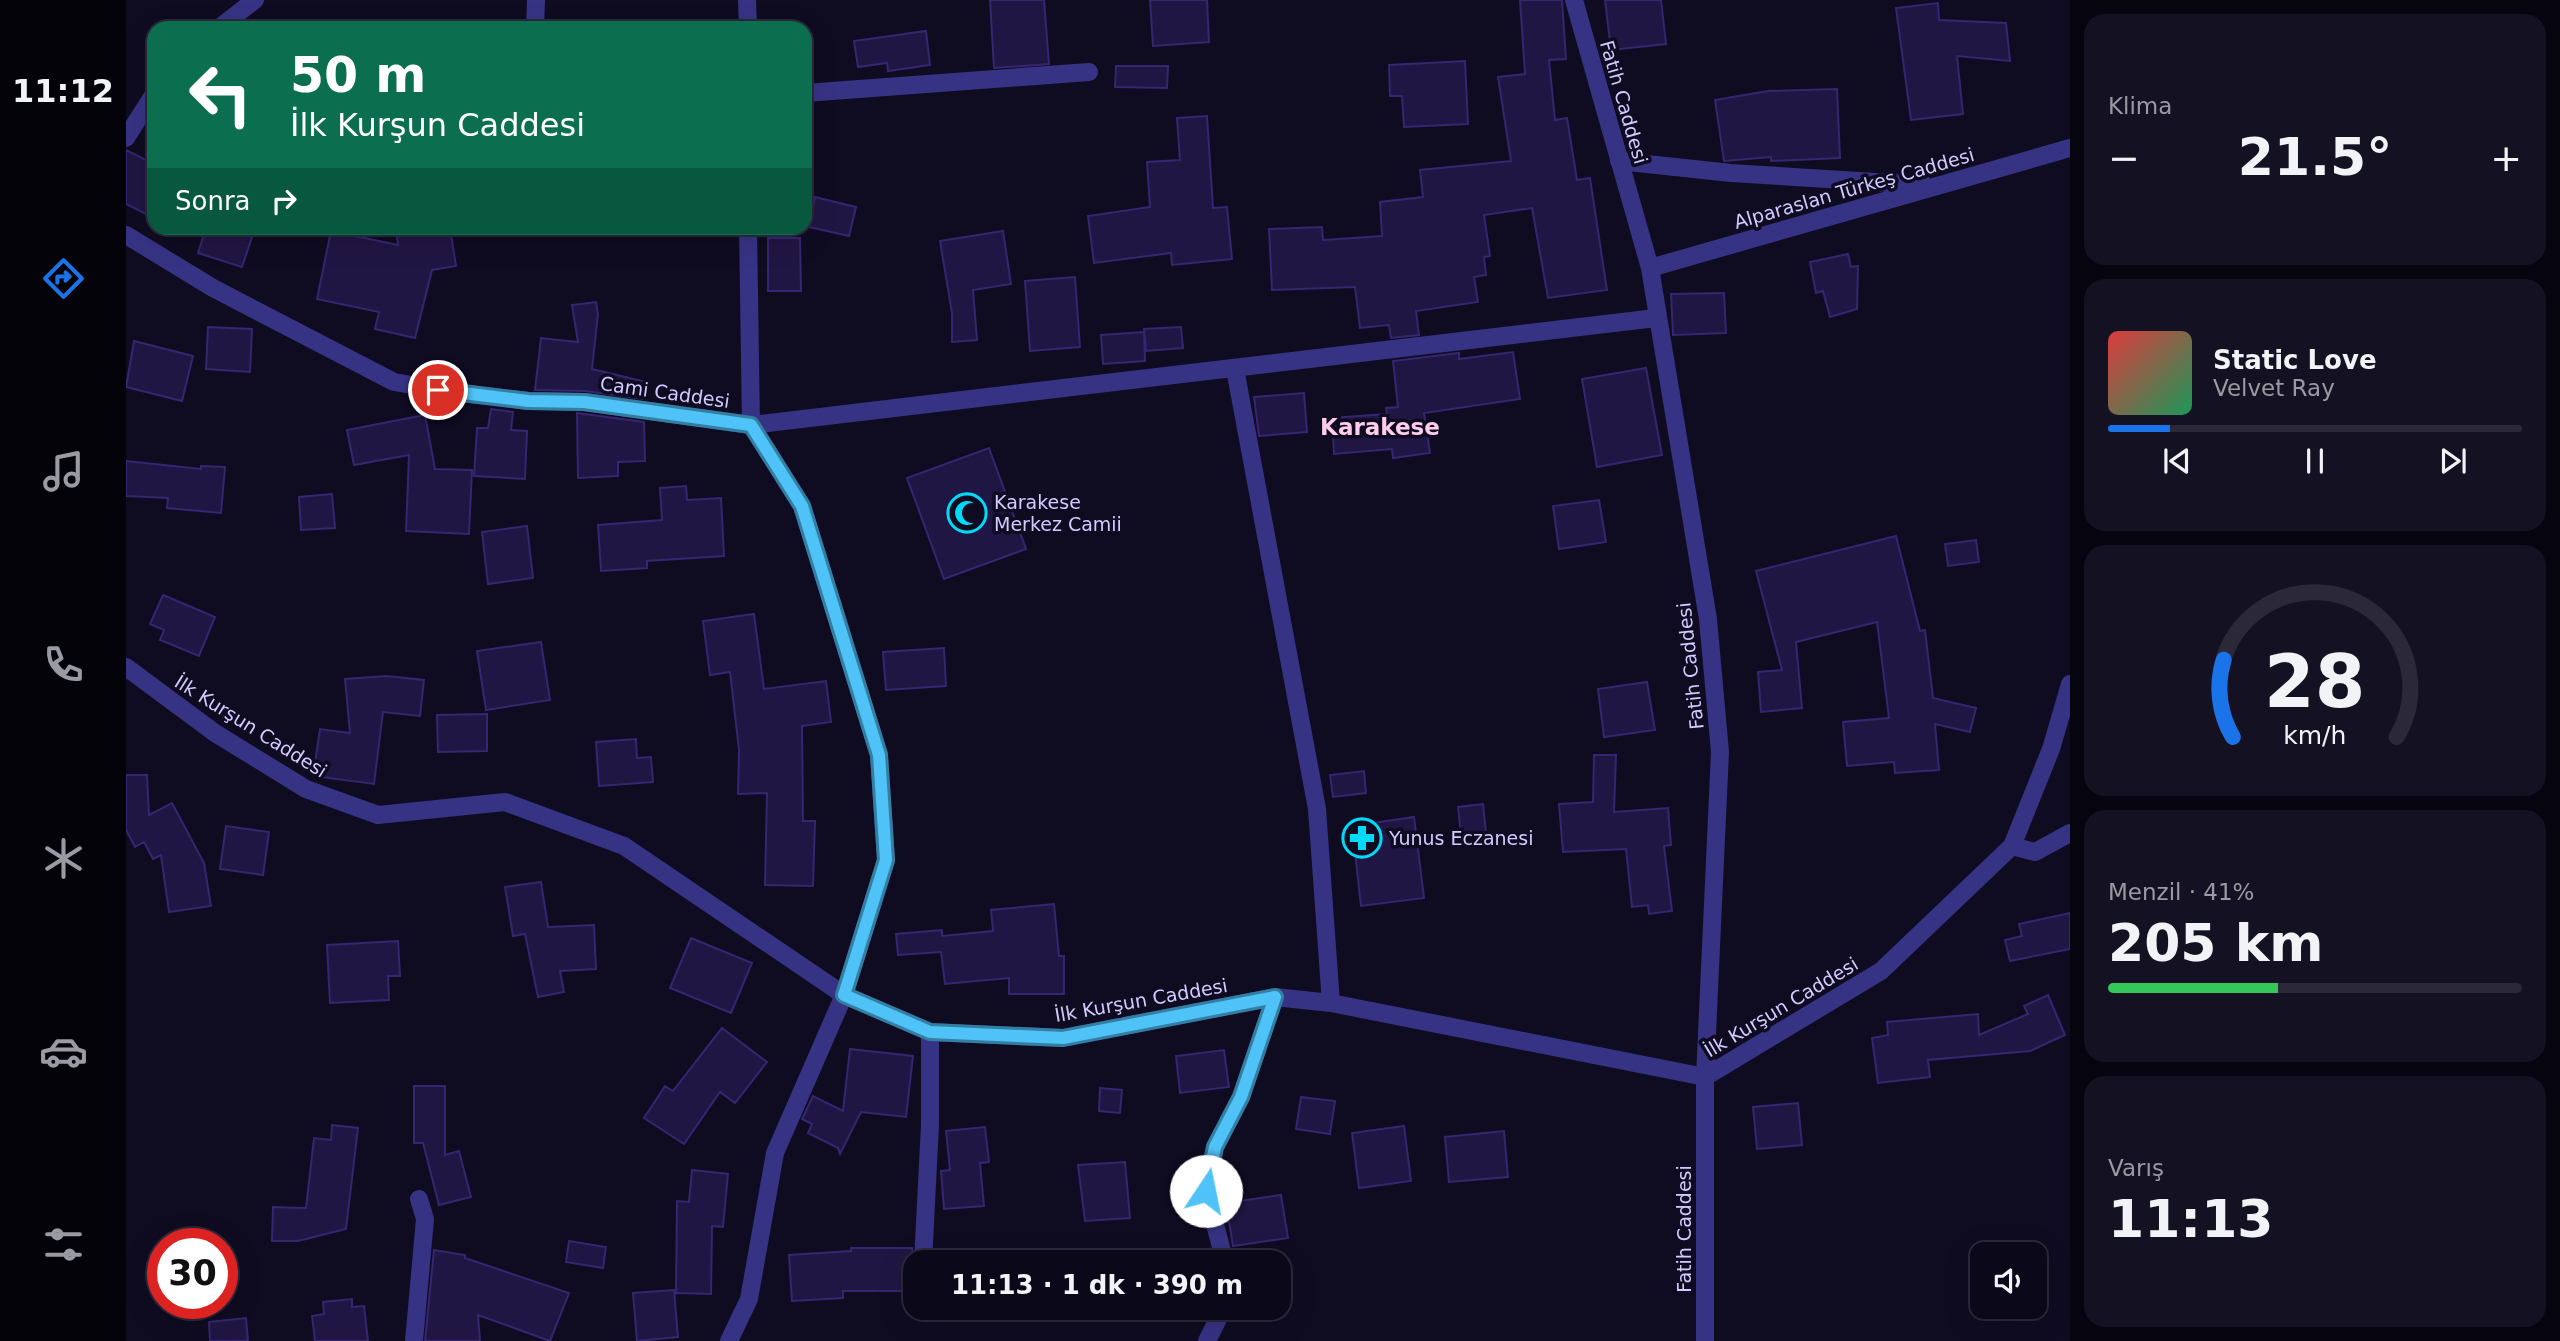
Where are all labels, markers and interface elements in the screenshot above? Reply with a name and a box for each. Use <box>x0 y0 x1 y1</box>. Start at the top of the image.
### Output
street label: Fatih Caddesi <box>1596 38 1652 166</box>
text: 50 m <box>290 47 426 104</box>
icon: left <box>175 49 266 140</box>
text: 11:12 <box>12 72 114 110</box>
text: Klima <box>2108 93 2172 119</box>
text: İlk Kurşun Caddesi <box>290 106 585 144</box>
text: 21.5° <box>2238 127 2392 187</box>
text: − <box>2108 136 2140 180</box>
text: + <box>2490 136 2522 180</box>
street label: Alparaslan Türkeş Caddesi <box>1731 143 1977 233</box>
icon: right <box>265 182 303 220</box>
text: Sonra <box>175 186 251 216</box>
icon: directions <box>39 254 88 303</box>
text: Static Love <box>2213 345 2377 375</box>
pin <box>408 360 468 420</box>
icon: arrive <box>419 371 457 409</box>
street label: Cami Caddesi <box>599 372 731 412</box>
text: Velvet Ray <box>2213 375 2335 401</box>
district label: Karakese <box>1320 414 1440 440</box>
icon: previous <box>2158 442 2196 480</box>
icon: pause <box>2296 442 2334 480</box>
icon: next <box>2434 442 2472 480</box>
icon: music <box>39 447 88 496</box>
place label: Karakese Merkez Camii <box>994 491 1122 535</box>
mosque icon: Karakese Merkez Camii <box>946 492 988 534</box>
street label: Fatih Caddesi <box>1672 601 1708 731</box>
text: 28 <box>2264 639 2366 724</box>
icon: phone <box>39 640 88 689</box>
street label: İlk Kurşun Caddesi <box>171 670 331 782</box>
text: km/h <box>2283 720 2347 749</box>
pharmacy icon: Yunus Eczanesi <box>1341 817 1383 859</box>
place label: Yunus Eczanesi <box>1388 827 1533 849</box>
icon: climate <box>39 834 88 883</box>
text: Menzil · 41% <box>2108 879 2254 905</box>
text: 205 km <box>2108 913 2323 973</box>
street label: İlk Kurşun Caddesi <box>1700 952 1862 1062</box>
street label: İlk Kurşun Caddesi <box>1053 974 1229 1026</box>
icon: car <box>39 1027 88 1076</box>
position arrow <box>1169 1154 1243 1228</box>
text: Varış <box>2108 1155 2164 1181</box>
street label: Fatih Caddesi <box>1673 1165 1695 1293</box>
text: 11:13 <box>2108 1189 2274 1249</box>
icon: filters <box>39 1220 88 1269</box>
speed limit sign: 30 <box>147 1228 238 1319</box>
map controls <box>1970 1242 2047 1319</box>
button: sound <box>1970 1242 2047 1319</box>
text: 11:13 · 1 dk · 390 m <box>951 1270 1243 1300</box>

